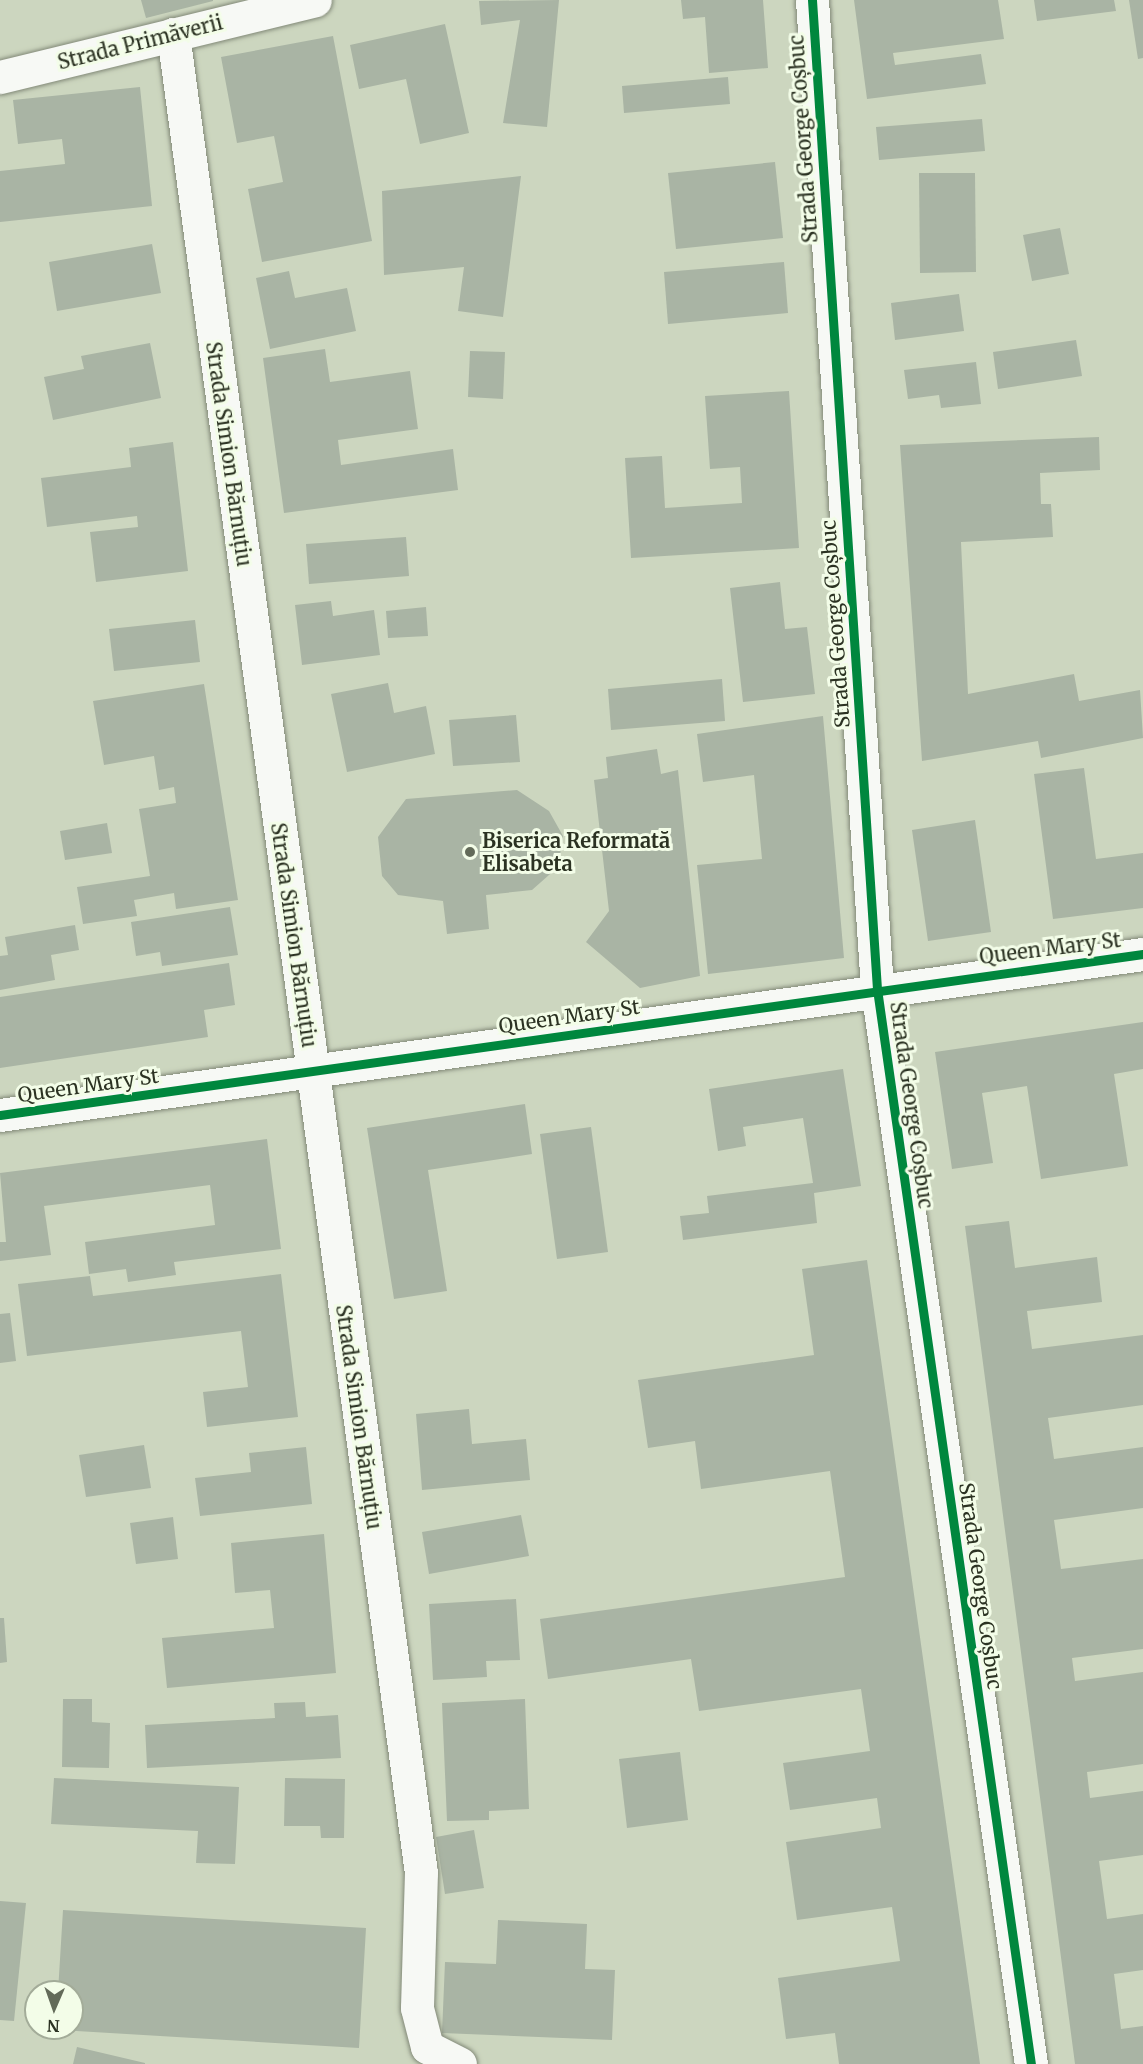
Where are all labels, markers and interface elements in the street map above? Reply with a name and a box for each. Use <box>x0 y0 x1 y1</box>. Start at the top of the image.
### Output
street label: Strada Primăverii <box>55 10 225 74</box>
street label: Strada George Coșbuc <box>784 34 822 244</box>
street label: Strada Simion Bărnuțiu <box>201 340 257 568</box>
street label: Strada George Coșbuc <box>816 519 854 729</box>
street label: Strada Simion Bărnuțiu <box>266 821 322 1049</box>
place label: Biserica Reformată Elisabeta <box>482 828 670 875</box>
marker: Biserica Reformată Elisabeta <box>463 845 477 859</box>
street label: Queen Mary St <box>978 927 1122 969</box>
street label: Queen Mary St <box>497 994 641 1038</box>
street label: Strada George Coșbuc <box>886 1000 938 1210</box>
street label: Queen Mary St <box>16 1063 160 1107</box>
street label: Strada Simion Bărnuțiu <box>331 1303 387 1531</box>
street label: Strada George Coșbuc <box>955 1481 1007 1691</box>
north arrow <box>24 1980 84 2040</box>
text: N <box>47 2016 60 2036</box>

